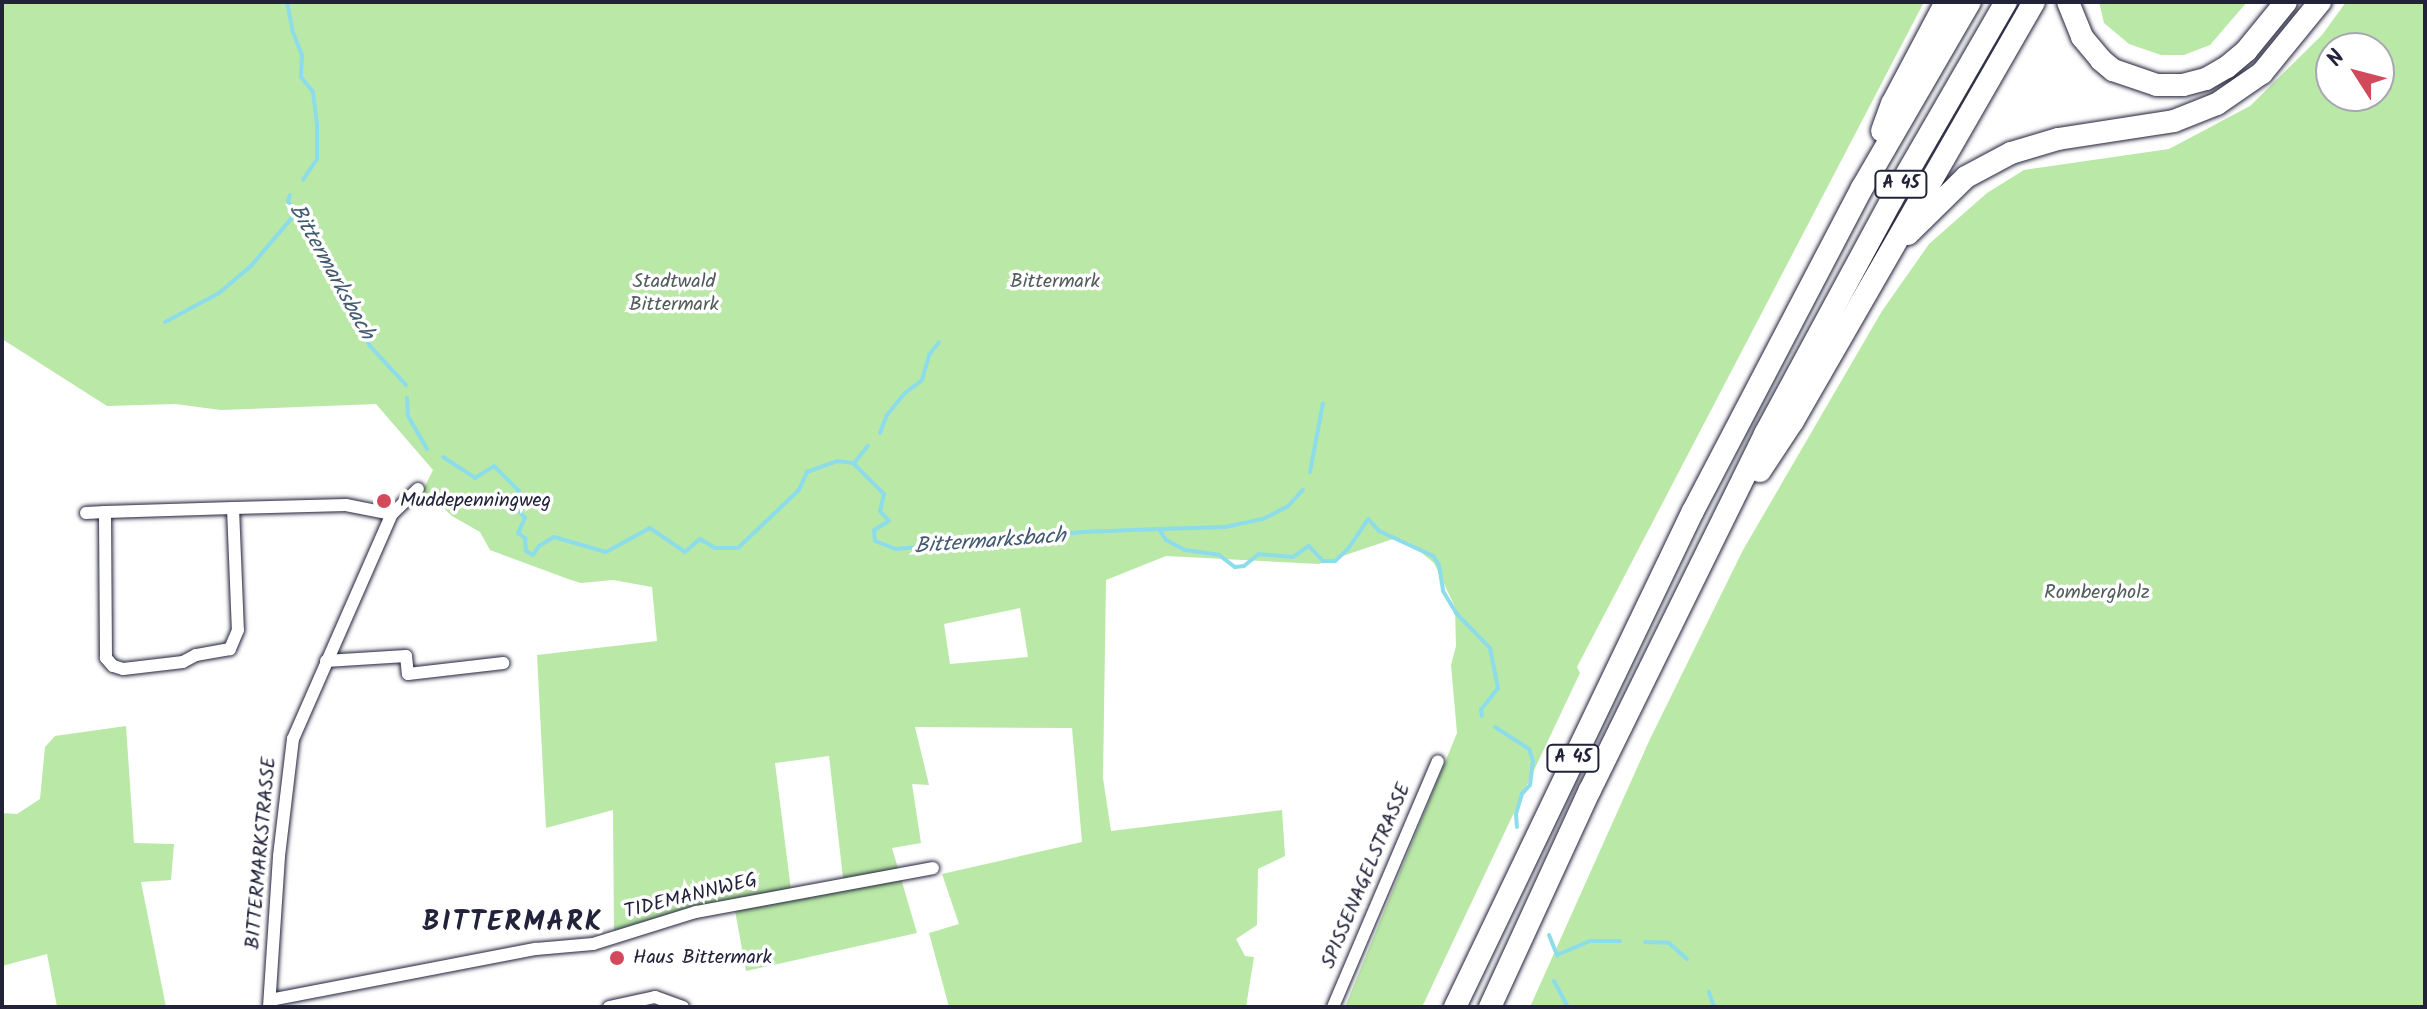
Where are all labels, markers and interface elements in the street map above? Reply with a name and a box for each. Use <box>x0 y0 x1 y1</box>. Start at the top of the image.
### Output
north arrow <box>2315 32 2395 112</box>
text: N <box>2319 43 2355 75</box>
road number: A 45 <box>1873 170 1929 198</box>
water label: Bittermarksbach <box>283 199 379 345</box>
park label: Stadtwald Bittermark <box>629 270 719 317</box>
park label: Bittermark <box>1010 270 1100 294</box>
place label: Muddepenningweg <box>400 489 551 513</box>
marker: Muddepenningweg <box>375 492 393 510</box>
water label: Bittermarksbach <box>913 524 1067 560</box>
park label: Rombergholz <box>2044 581 2150 605</box>
road number: A 45 <box>1545 744 1601 772</box>
street label: BITTERMARKSTRASSE <box>242 756 282 950</box>
street label: SPISSENAGELSTRASSE <box>1317 780 1417 972</box>
street label: TIDEMANNWEG <box>622 869 760 925</box>
district label: BITTERMARK <box>422 906 604 940</box>
place label: Haus Bittermark <box>633 946 772 970</box>
marker: Haus Bittermark <box>608 949 626 967</box>

